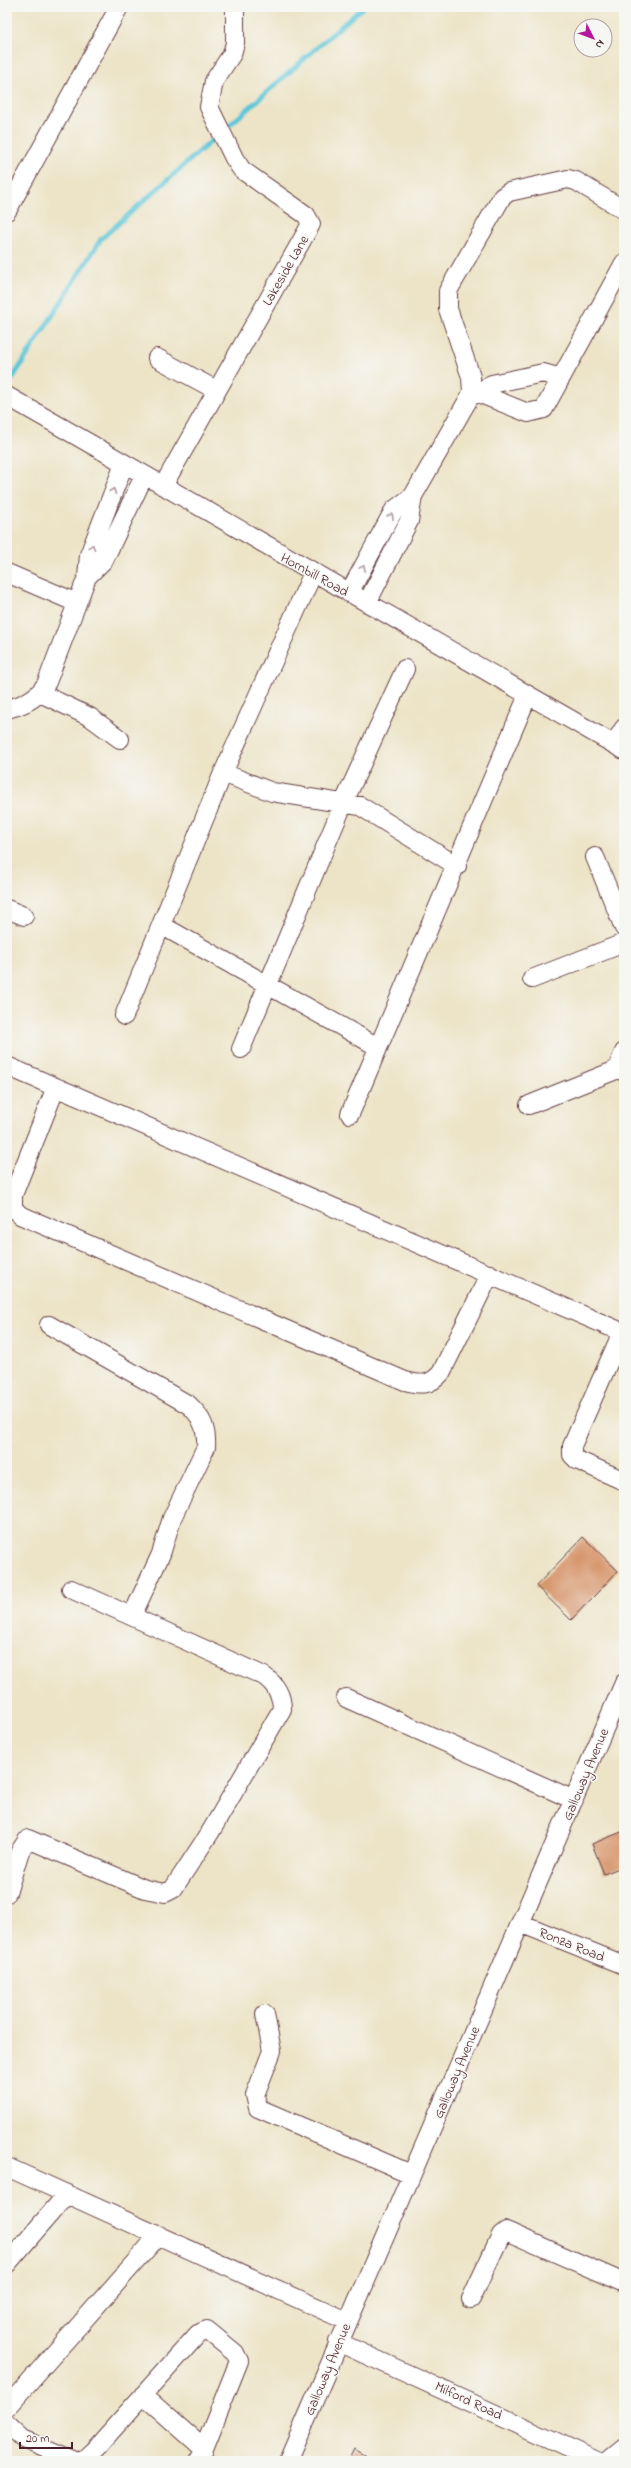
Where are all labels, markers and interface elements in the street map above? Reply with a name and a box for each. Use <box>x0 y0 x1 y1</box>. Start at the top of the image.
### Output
north arrow <box>573 18 613 58</box>
text: N <box>591 36 608 52</box>
street label: Lakeside Lane <box>258 231 315 310</box>
one-way arrow <box>109 488 117 495</box>
one-way arrow <box>387 513 394 520</box>
one-way arrow <box>87 544 95 551</box>
street label: Hornbill Road <box>276 548 352 603</box>
one-way arrow <box>358 564 366 572</box>
street label: Galloway Avenue <box>558 1725 616 1824</box>
street label: Ronza Road <box>535 1923 608 1968</box>
street label: Galloway Avenue <box>429 2023 487 2122</box>
street label: Galloway Avenue <box>300 2320 358 2419</box>
street label: Milford Road <box>431 2377 506 2426</box>
scale bar <box>20 2424 72 2450</box>
text: 20 m <box>26 2430 49 2448</box>

